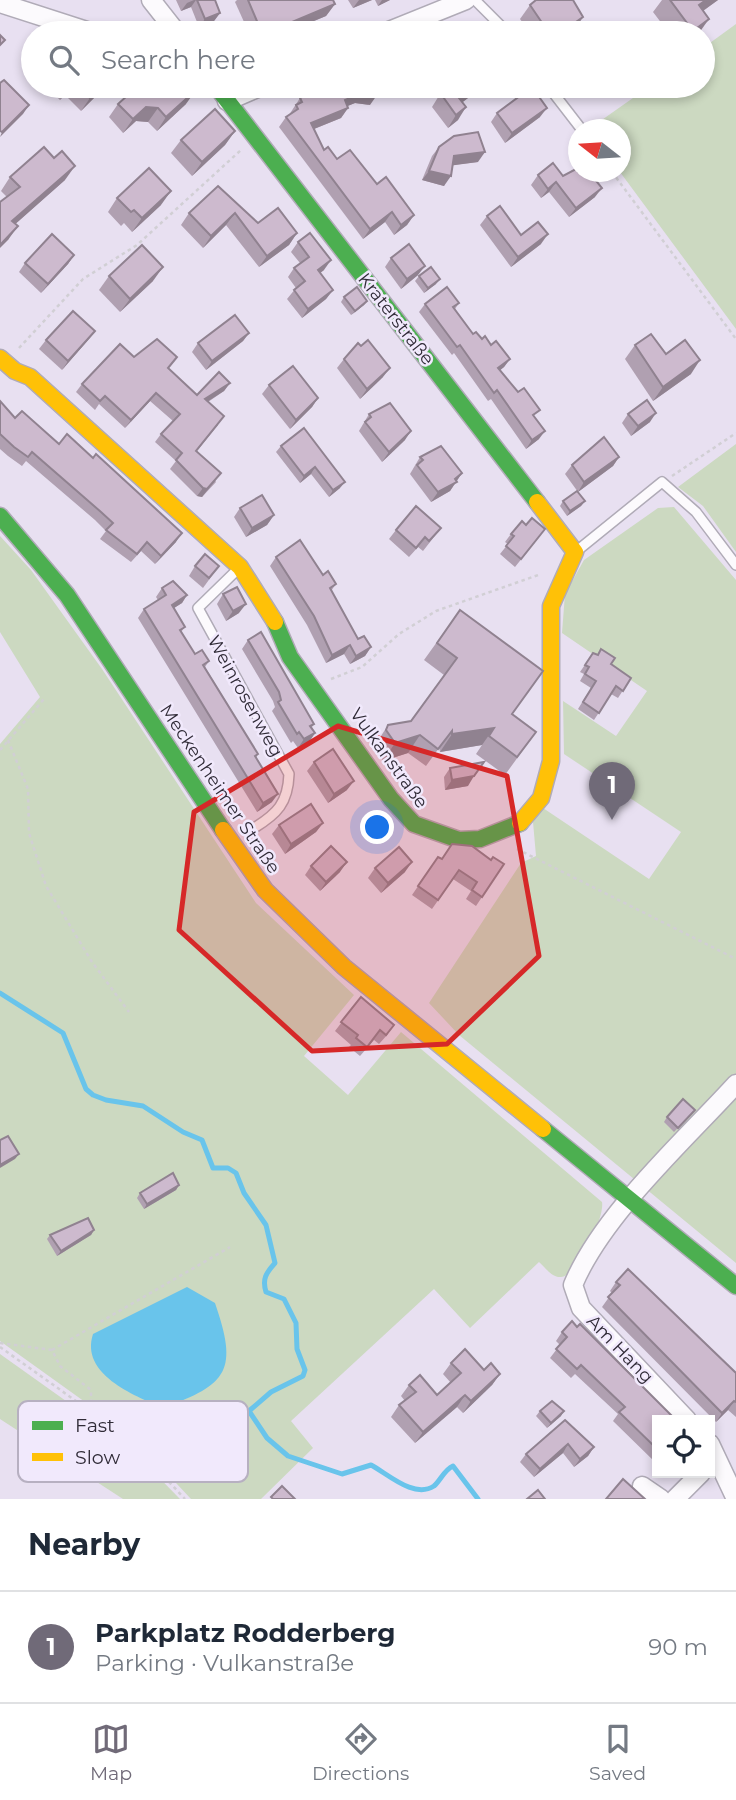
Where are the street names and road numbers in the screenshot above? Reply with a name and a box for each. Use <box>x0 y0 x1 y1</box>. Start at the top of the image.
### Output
street label: Kraterstraße <box>353 269 439 370</box>
street label: Weinrosenweg <box>203 631 287 761</box>
street label: Meckenheimer Straße <box>155 700 285 878</box>
street label: Vulkanstraße <box>345 704 433 812</box>
street label: Am Hang <box>582 1310 658 1388</box>

